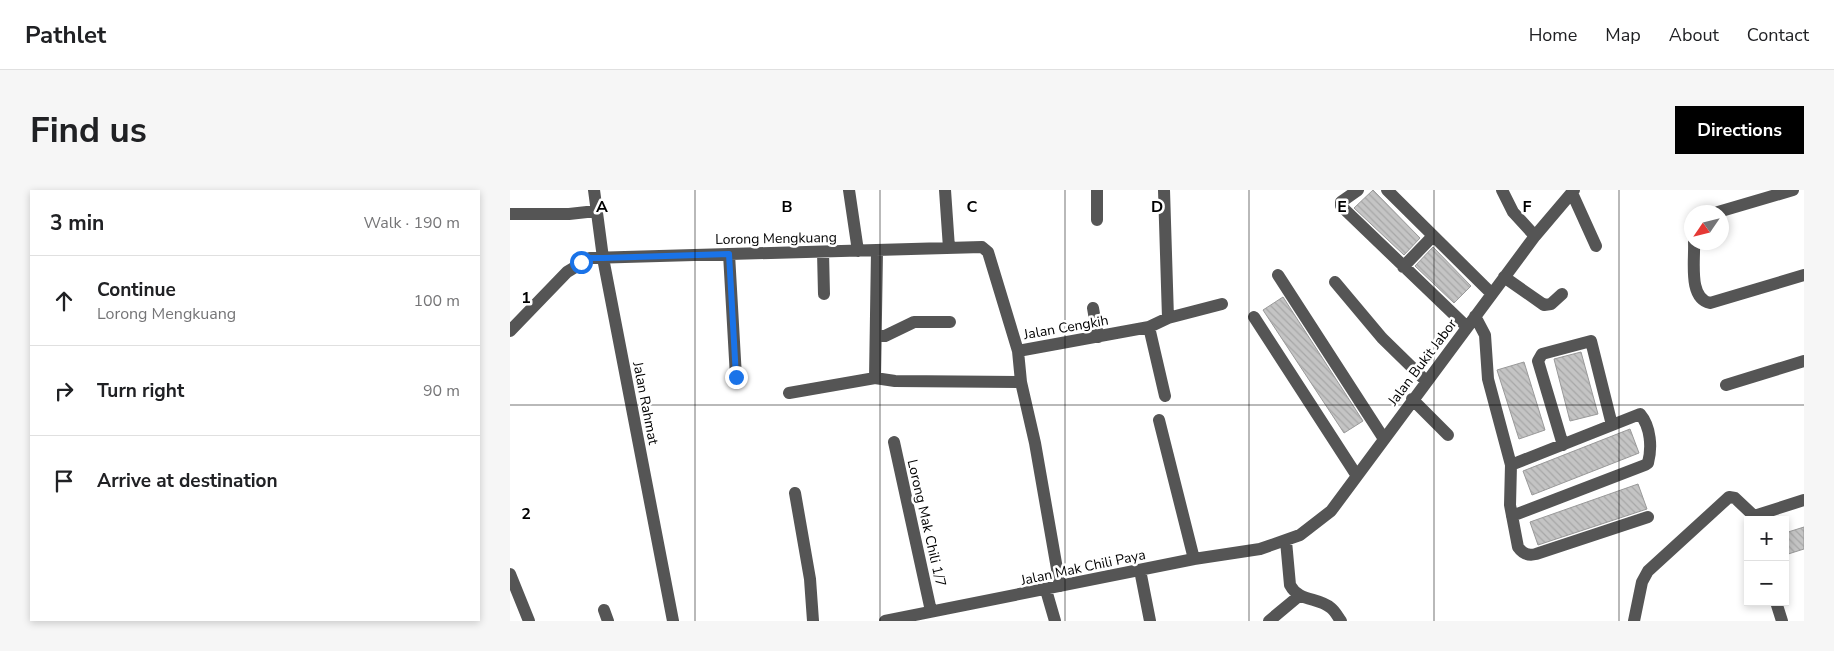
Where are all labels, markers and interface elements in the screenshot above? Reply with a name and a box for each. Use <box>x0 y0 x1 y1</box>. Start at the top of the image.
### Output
text: Pathlet <box>25 19 106 51</box>
text: Home <box>1529 23 1577 47</box>
text: Map <box>1605 23 1641 47</box>
text: About <box>1669 23 1719 47</box>
text: Contact <box>1747 23 1809 47</box>
button: Directions <box>1675 106 1804 154</box>
text: Find us <box>30 107 147 154</box>
text: A <box>596 196 608 218</box>
text: B <box>781 196 793 218</box>
text: C <box>967 196 978 218</box>
text: D <box>1151 196 1163 218</box>
text: E <box>1337 196 1347 218</box>
text: F <box>1523 196 1532 218</box>
north arrow <box>1684 205 1729 250</box>
text: 3 min <box>50 209 104 237</box>
text: Walk · 190 m <box>364 212 460 234</box>
street label: Lorong Mengkuang <box>715 228 837 249</box>
route start <box>570 251 593 274</box>
text: Continue <box>97 277 176 303</box>
icon: ahead <box>50 287 78 315</box>
text: 1 <box>521 287 531 309</box>
text: 100 m <box>413 290 460 312</box>
text: Lorong Mengkuang <box>97 303 236 325</box>
street label: Jalan Cengkih <box>1021 311 1110 344</box>
street label: Jalan Bukit Jabor <box>1383 315 1461 410</box>
street label: Jalan Rahmat <box>628 359 663 446</box>
route end <box>725 366 748 389</box>
icon: right <box>50 377 78 405</box>
text: Turn right <box>97 378 184 404</box>
text: 90 m <box>423 380 460 402</box>
street label: Lorong Mak Chili 1/7 <box>903 458 950 589</box>
icon: arrive <box>50 467 78 495</box>
text: Arrive at destination <box>97 468 278 494</box>
text: 2 <box>521 503 531 525</box>
map controls <box>1744 516 1789 606</box>
button: + <box>1744 516 1789 561</box>
street label: Jalan Mak Chili Paya <box>1018 545 1147 590</box>
button: − <box>1744 561 1789 606</box>

